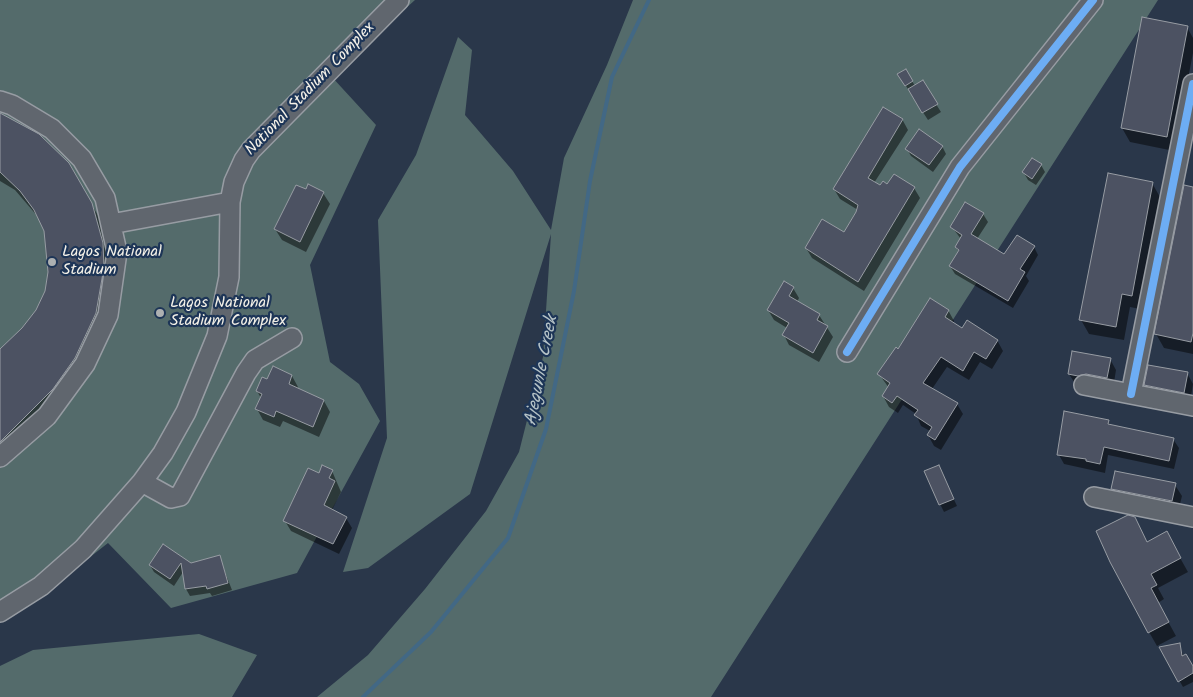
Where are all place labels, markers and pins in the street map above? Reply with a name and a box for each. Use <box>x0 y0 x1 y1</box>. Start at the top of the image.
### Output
place label: Lagos National Stadium <box>62 243 162 281</box>
marker: Lagos National Stadium <box>46 256 58 268</box>
place label: Lagos National Stadium Complex <box>170 294 286 332</box>
marker: Lagos National Stadium Complex <box>154 307 166 319</box>

